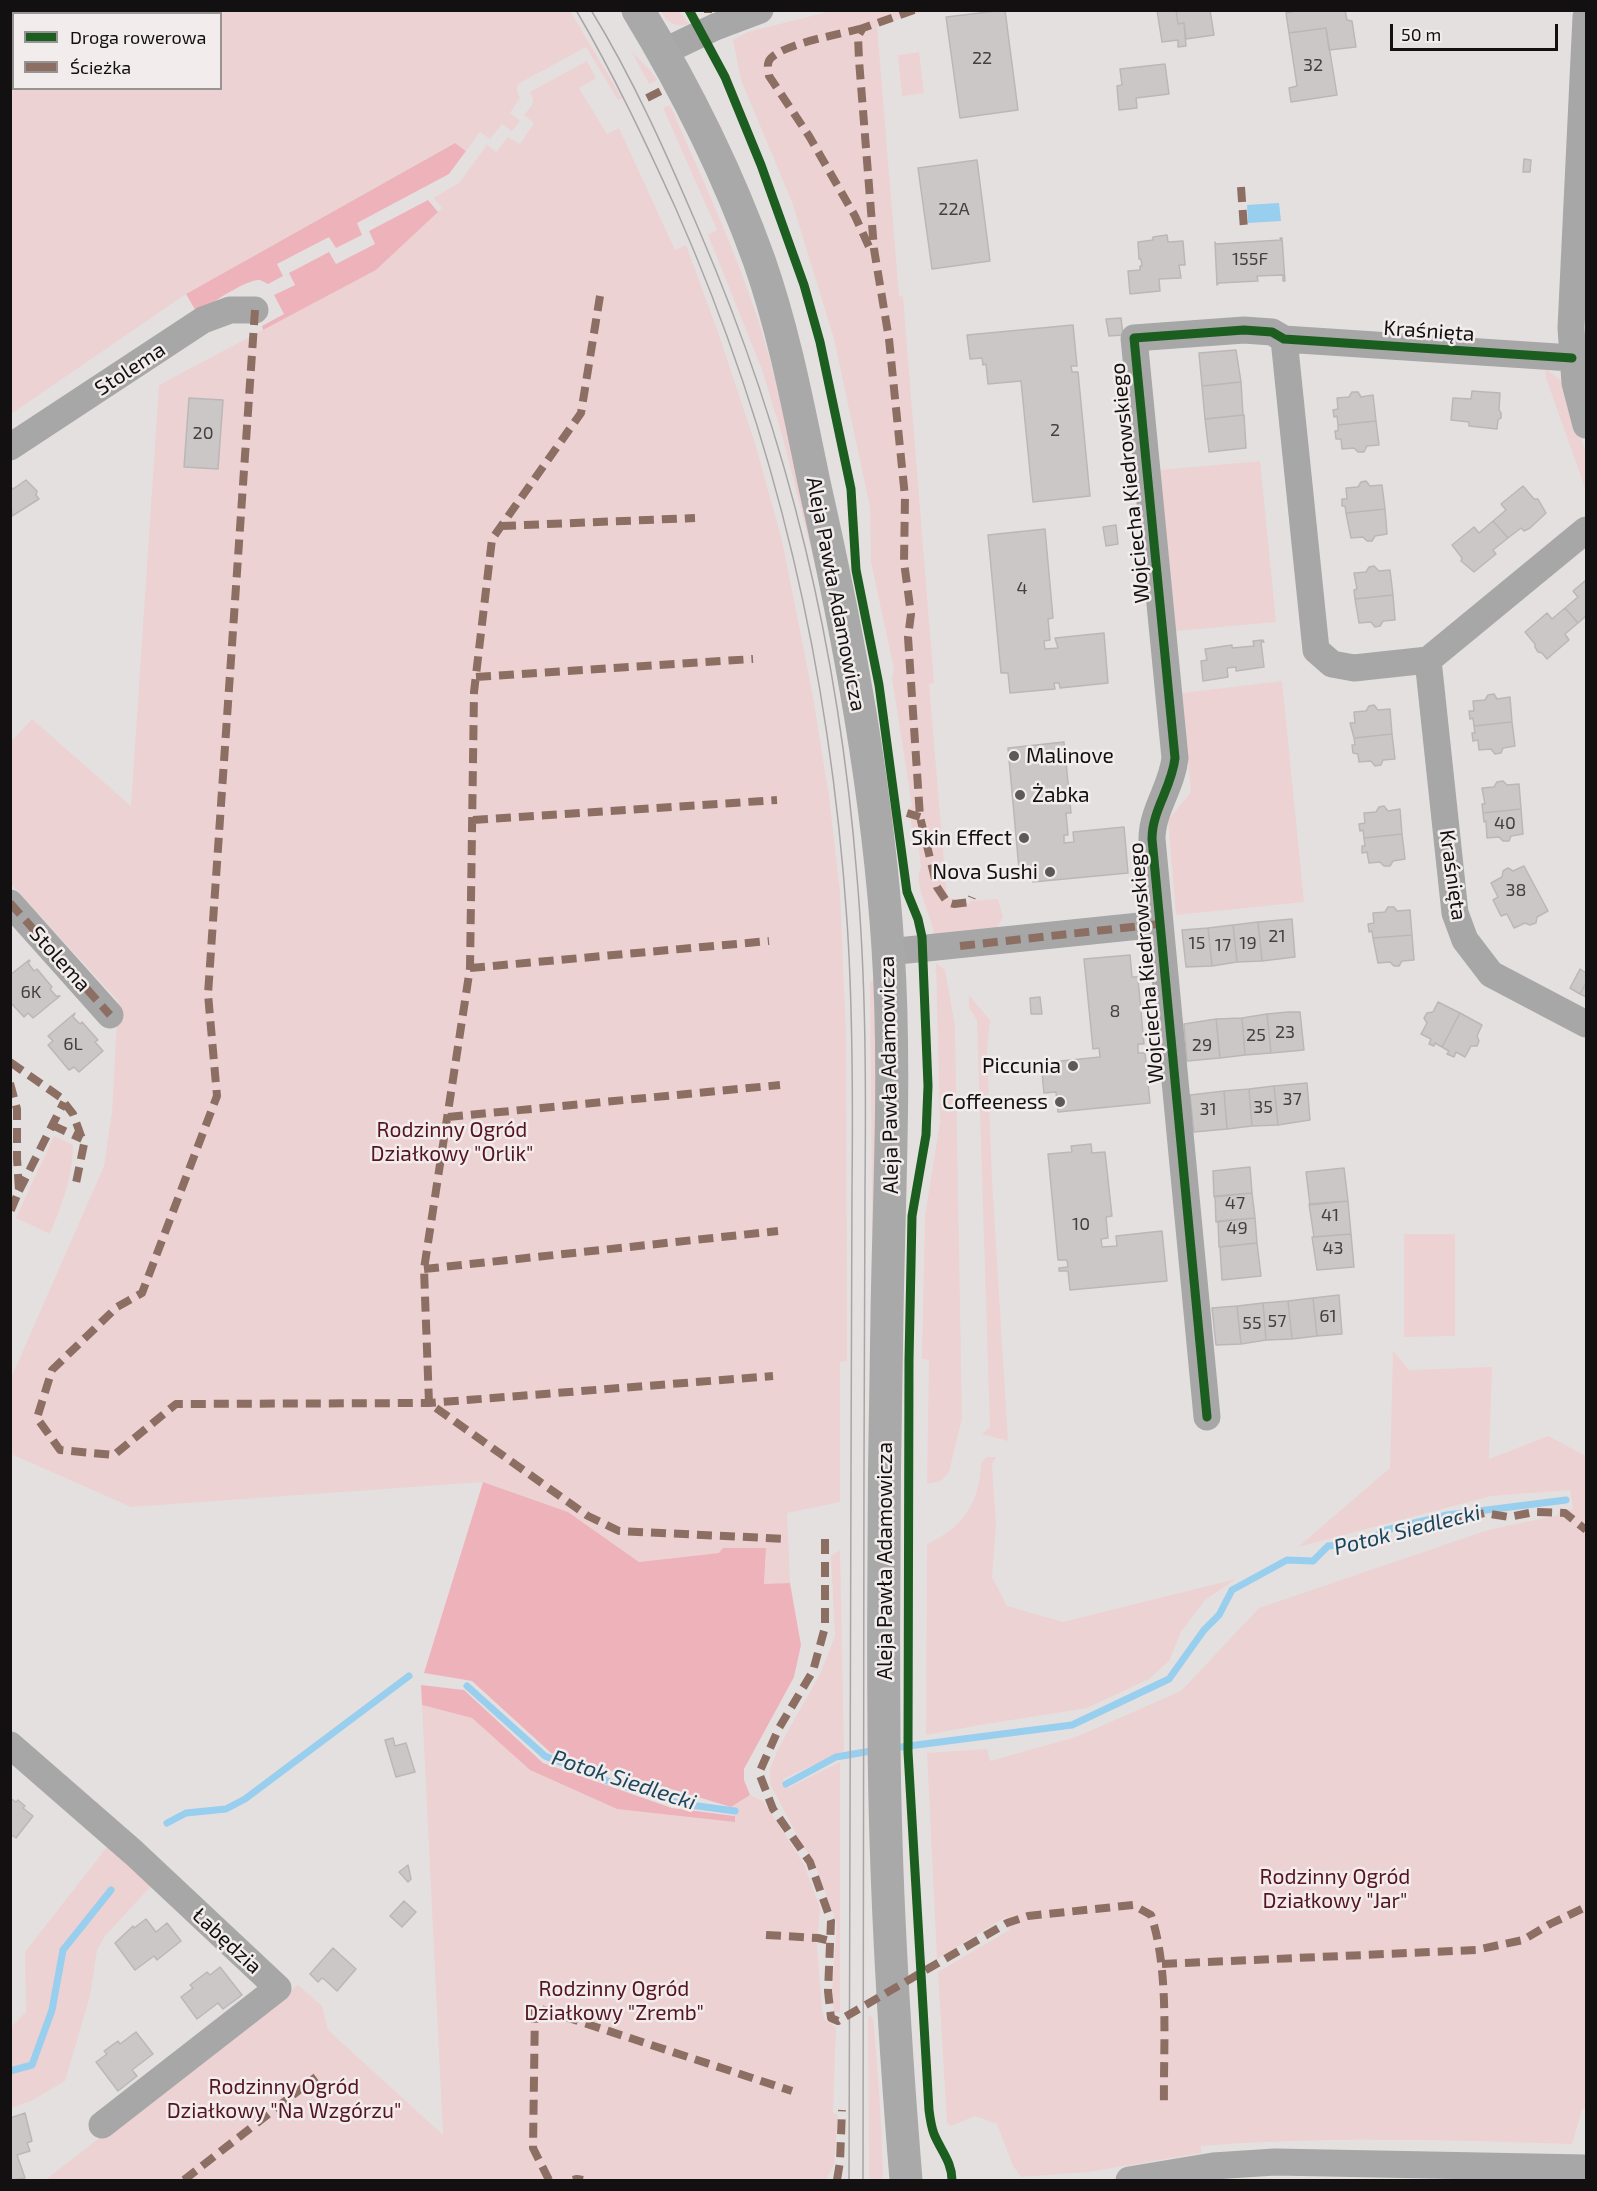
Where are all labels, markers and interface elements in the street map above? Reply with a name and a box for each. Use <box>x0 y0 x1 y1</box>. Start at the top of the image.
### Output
legend <box>12 12 222 90</box>
scale bar <box>1393 12 1561 50</box>
text: 50 m <box>1401 23 1441 45</box>
text: Droga rowerowa <box>70 26 206 48</box>
house number: 22 <box>972 47 992 69</box>
house number: 32 <box>1303 54 1323 76</box>
text: Ścieżka <box>70 56 131 78</box>
house number: 22A <box>938 198 970 220</box>
house number: 155F <box>1232 248 1268 270</box>
street label: Kraśnięta <box>1383 315 1475 347</box>
street label: Stolema <box>90 337 170 401</box>
street label: Wojciecha Kiedrowskiego <box>1105 361 1155 605</box>
house number: 2 <box>1050 419 1060 441</box>
house number: 20 <box>193 422 213 444</box>
street label: Aleja Pawła Adamowicza <box>801 475 871 713</box>
house number: 4 <box>1016 577 1028 599</box>
place label: Malinove <box>1026 743 1114 769</box>
marker: Malinove <box>1007 749 1021 763</box>
place label: Żabka <box>1032 782 1090 808</box>
marker: Żabka <box>1013 788 1027 802</box>
house number: 40 <box>1494 812 1516 834</box>
place label: Skin Effect <box>911 825 1012 851</box>
street label: Kraśnięta <box>1434 828 1472 922</box>
marker: Skin Effect <box>1017 831 1031 845</box>
street label: Wojciecha Kiedrowskiego <box>1123 841 1169 1085</box>
place label: Nova Sushi <box>932 859 1038 885</box>
marker: Nova Sushi <box>1043 865 1057 879</box>
house number: 38 <box>1506 879 1526 901</box>
street label: Stolema <box>24 921 96 997</box>
house number: 21 <box>1268 925 1286 947</box>
house number: 15 <box>1189 932 1205 954</box>
house number: 19 <box>1239 932 1257 954</box>
house number: 17 <box>1215 934 1231 956</box>
street label: Aleja Pawła Adamowicza <box>874 956 904 1194</box>
house number: 6K <box>21 981 41 1003</box>
house number: 8 <box>1110 1000 1120 1022</box>
house number: 23 <box>1275 1021 1295 1043</box>
house number: 25 <box>1246 1024 1266 1046</box>
house number: 6L <box>63 1033 83 1055</box>
house number: 29 <box>1192 1034 1212 1056</box>
place label: Piccunia <box>982 1053 1061 1079</box>
marker: Piccunia <box>1066 1059 1080 1073</box>
house number: 37 <box>1282 1088 1302 1110</box>
place label: Coffeeness <box>942 1089 1048 1115</box>
marker: Coffeeness <box>1053 1095 1067 1109</box>
house number: 35 <box>1253 1096 1273 1118</box>
house number: 31 <box>1199 1098 1217 1120</box>
park label: Rodzinny Ogród Działkowy "Orlik" <box>370 1117 534 1167</box>
house number: 47 <box>1225 1192 1245 1214</box>
house number: 41 <box>1321 1204 1339 1226</box>
house number: 10 <box>1072 1213 1090 1235</box>
house number: 49 <box>1226 1217 1248 1239</box>
house number: 43 <box>1322 1237 1344 1259</box>
house number: 61 <box>1319 1305 1337 1327</box>
house number: 57 <box>1268 1310 1286 1332</box>
house number: 55 <box>1242 1312 1262 1334</box>
street label: Aleja Pawła Adamowicza <box>872 1442 898 1680</box>
water label: Potok Siedlecki <box>1331 1499 1483 1561</box>
water label: Potok Siedlecki <box>548 1744 700 1816</box>
park label: Rodzinny Ogród Działkowy "Jar" <box>1260 1864 1410 1914</box>
street label: Łabędzia <box>187 1903 267 1979</box>
park label: Rodzinny Ogród Działkowy "Zremb" <box>524 1976 704 2026</box>
park label: Rodzinny Ogród Działkowy "Na Wzgórzu" <box>167 2074 401 2124</box>

